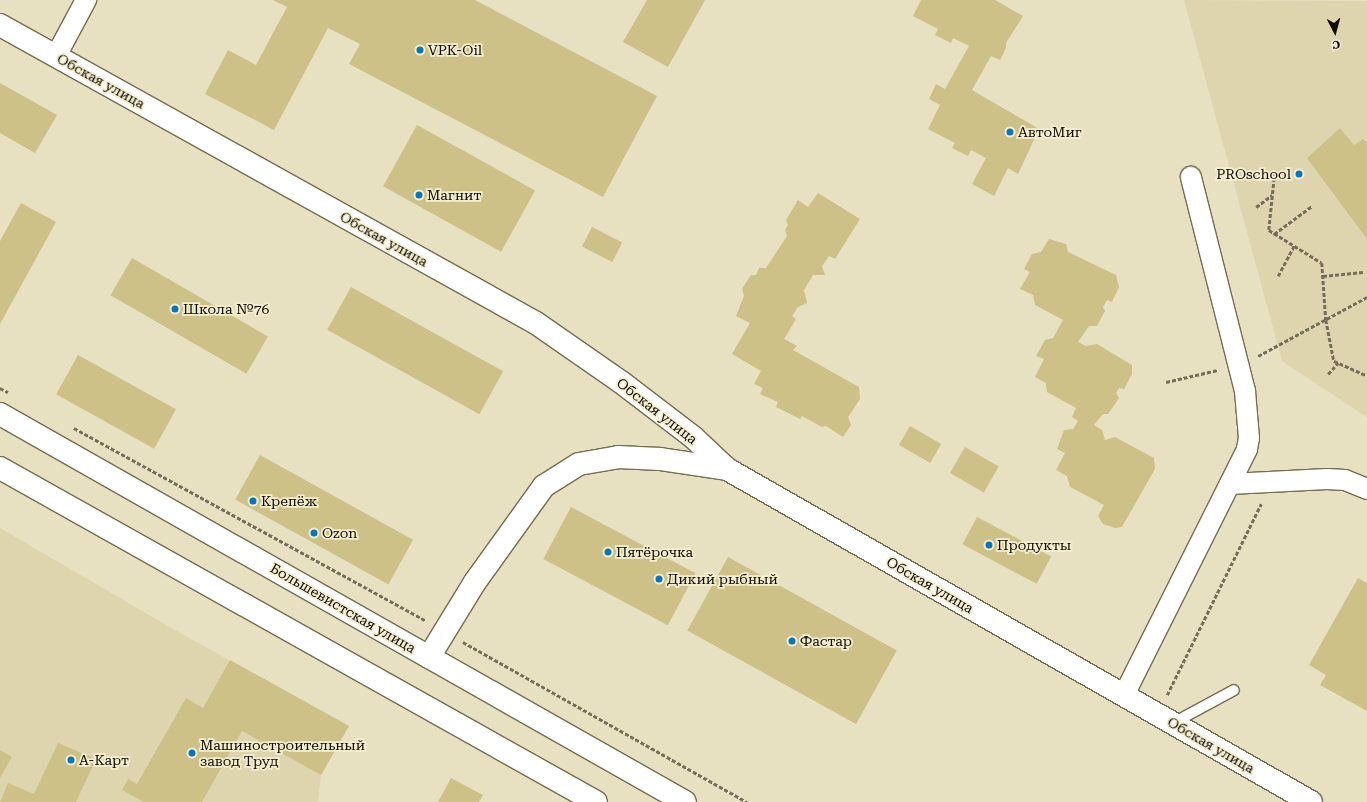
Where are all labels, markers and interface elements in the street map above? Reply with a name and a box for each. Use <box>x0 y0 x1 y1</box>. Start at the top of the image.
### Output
north arrow <box>1315 12 1355 52</box>
text: С <box>1332 38 1341 51</box>
place label: VPK-Oil <box>428 42 482 58</box>
marker: VPK-Oil <box>415 45 425 55</box>
street label: Обская улица <box>54 50 148 112</box>
place label: АвтоМиг <box>1018 124 1082 140</box>
marker: АвтоМиг <box>1005 127 1015 137</box>
place label: PROschool <box>1216 166 1291 182</box>
marker: PROschool <box>1294 169 1304 179</box>
place label: Магнит <box>427 187 481 203</box>
marker: Магнит <box>414 190 424 200</box>
street label: Обская улица <box>337 208 431 270</box>
place label: Школа №76 <box>183 301 269 317</box>
marker: Школа №76 <box>170 304 180 314</box>
street label: Обская улица <box>613 374 701 448</box>
place label: Крепёж <box>261 493 317 509</box>
marker: Крепёж <box>248 496 258 506</box>
place label: Ozon <box>322 525 357 541</box>
marker: Ozon <box>309 528 319 538</box>
place label: Продукты <box>997 537 1071 553</box>
marker: Продукты <box>984 540 994 550</box>
place label: Пятёрочка <box>616 544 693 560</box>
marker: Пятёрочка <box>603 547 613 557</box>
street label: Обская улица <box>883 553 977 617</box>
street label: Большевистская улица <box>267 559 419 657</box>
place label: Дикий рыбный <box>667 571 778 587</box>
marker: Дикий рыбный <box>654 574 664 584</box>
place label: Фастар <box>800 633 852 649</box>
marker: Фастар <box>787 636 797 646</box>
street label: Обская улица <box>1164 713 1258 777</box>
place label: Машиностроительный завод Труд <box>200 737 365 770</box>
marker: Машиностроительный завод Труд <box>187 748 197 758</box>
place label: А-Карт <box>79 752 129 768</box>
marker: А-Карт <box>66 755 76 765</box>

